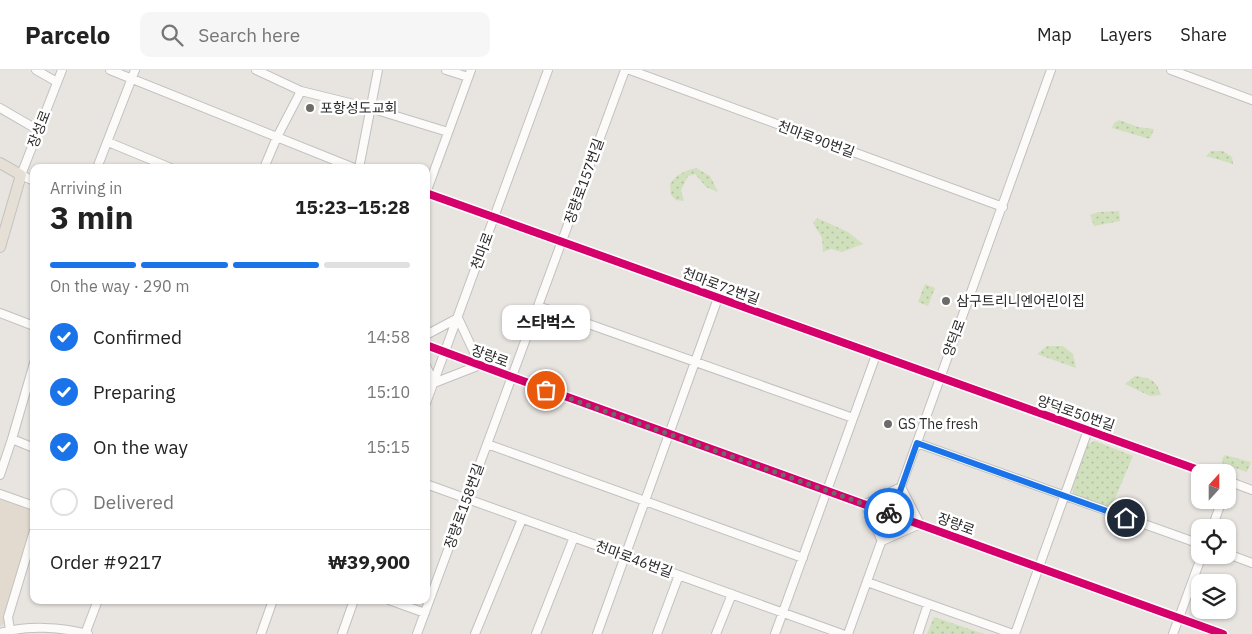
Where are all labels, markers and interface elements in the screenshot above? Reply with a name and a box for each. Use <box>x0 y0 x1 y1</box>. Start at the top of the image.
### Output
search box <box>140 12 490 57</box>
text: Parcelo <box>25 19 110 51</box>
icon: search <box>158 21 186 49</box>
text: Search here <box>198 23 300 47</box>
text: Map <box>1037 23 1072 46</box>
text: Layers <box>1100 23 1152 46</box>
text: Share <box>1180 23 1227 46</box>
place label: 포항성도교회 <box>320 99 397 117</box>
marker: 포항성도교회 <box>304 102 316 114</box>
street label: 장성로 <box>24 108 54 150</box>
street label: 천마로90번길 <box>775 117 857 161</box>
street label: 장량로157번길 <box>560 136 608 226</box>
text: Arriving in <box>50 178 122 198</box>
text: 15:23–15:28 <box>295 195 410 219</box>
text: 3 min <box>50 196 134 238</box>
street label: 천마로 <box>467 230 497 272</box>
street label: 천마로72번길 <box>680 264 762 308</box>
text: On the way · 290 m <box>50 276 189 296</box>
place label: 삼구트리니엔어린이집 <box>956 292 1085 310</box>
marker: 삼구트리니엔어린이집 <box>940 295 952 307</box>
callout: 스타벅스 <box>502 305 590 340</box>
text: 스타벅스 <box>517 312 575 332</box>
street label: 양덕로 <box>939 317 969 359</box>
icon: check <box>50 323 78 351</box>
text: Confirmed <box>93 325 182 349</box>
text: 14:58 <box>367 327 410 347</box>
street label: 장량로 <box>469 341 511 371</box>
pin <box>525 369 567 411</box>
icon: bag <box>532 376 560 404</box>
icon: check <box>50 378 78 406</box>
text: Preparing <box>93 380 175 404</box>
text: 15:10 <box>367 382 410 402</box>
street label: 양덕로50번길 <box>1035 391 1117 435</box>
place label: GS The fresh <box>898 415 978 433</box>
marker: GS The fresh <box>882 418 894 430</box>
icon: check <box>50 433 78 461</box>
text: On the way <box>93 435 188 459</box>
text: 15:15 <box>367 437 410 457</box>
street label: 장량로158번길 <box>440 461 488 551</box>
north arrow <box>1191 464 1236 509</box>
map controls <box>1191 464 1236 619</box>
courier <box>864 488 914 538</box>
text: Delivered <box>93 490 174 514</box>
pin <box>1105 497 1147 539</box>
icon: bike <box>875 499 903 527</box>
icon: home <box>1112 504 1140 532</box>
street label: 장량로 <box>935 509 977 539</box>
button: locate <box>1191 519 1236 564</box>
street label: 천마로46번길 <box>593 537 675 581</box>
text: Order #9217 <box>50 550 162 574</box>
text: ₩39,900 <box>328 550 410 574</box>
button: layers <box>1191 574 1236 619</box>

